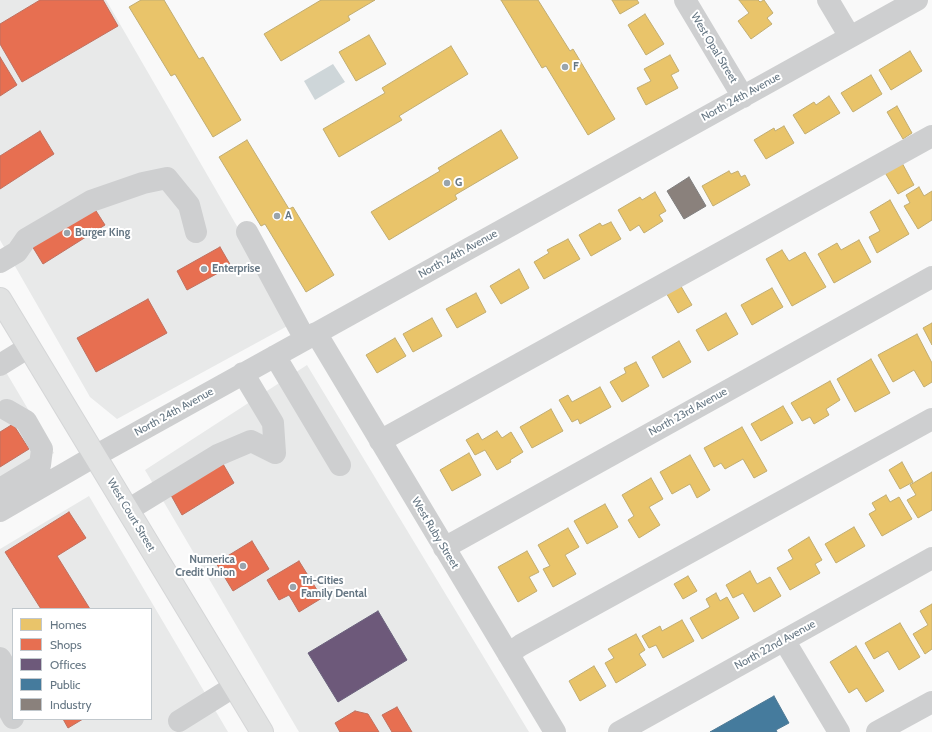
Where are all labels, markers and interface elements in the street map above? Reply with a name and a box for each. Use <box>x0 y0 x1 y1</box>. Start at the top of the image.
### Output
street label: West Opal Street <box>688 11 740 85</box>
place label: F <box>573 60 579 74</box>
marker: F <box>560 62 570 72</box>
street label: North 24th Avenue <box>699 70 783 124</box>
place label: G <box>455 176 462 190</box>
marker: G <box>442 178 452 188</box>
place label: A <box>285 209 292 223</box>
marker: A <box>272 211 282 221</box>
place label: Burger King <box>75 226 130 240</box>
street label: North 24th Avenue <box>416 227 500 281</box>
marker: Burger King <box>62 228 72 238</box>
place label: Enterprise <box>212 262 260 276</box>
marker: Enterprise <box>199 264 209 274</box>
street label: North 24th Avenue <box>132 385 216 439</box>
street label: North 23rd Avenue <box>646 385 730 439</box>
street label: West Court Street <box>104 476 158 554</box>
street label: West Ruby Street <box>409 495 461 571</box>
place label: Numerica Credit Union <box>175 553 235 579</box>
marker: Numerica Credit Union <box>238 561 248 571</box>
place label: Tri-Cities Family Dental <box>301 574 367 600</box>
marker: Tri-Cities Family Dental <box>288 582 298 592</box>
legend <box>12 608 152 720</box>
text: Homes <box>50 617 87 632</box>
street label: North 22nd Avenue <box>732 617 818 673</box>
text: Shops <box>50 637 82 652</box>
text: Offices <box>50 657 86 672</box>
text: Public <box>50 677 81 692</box>
text: Industry <box>50 697 91 712</box>

